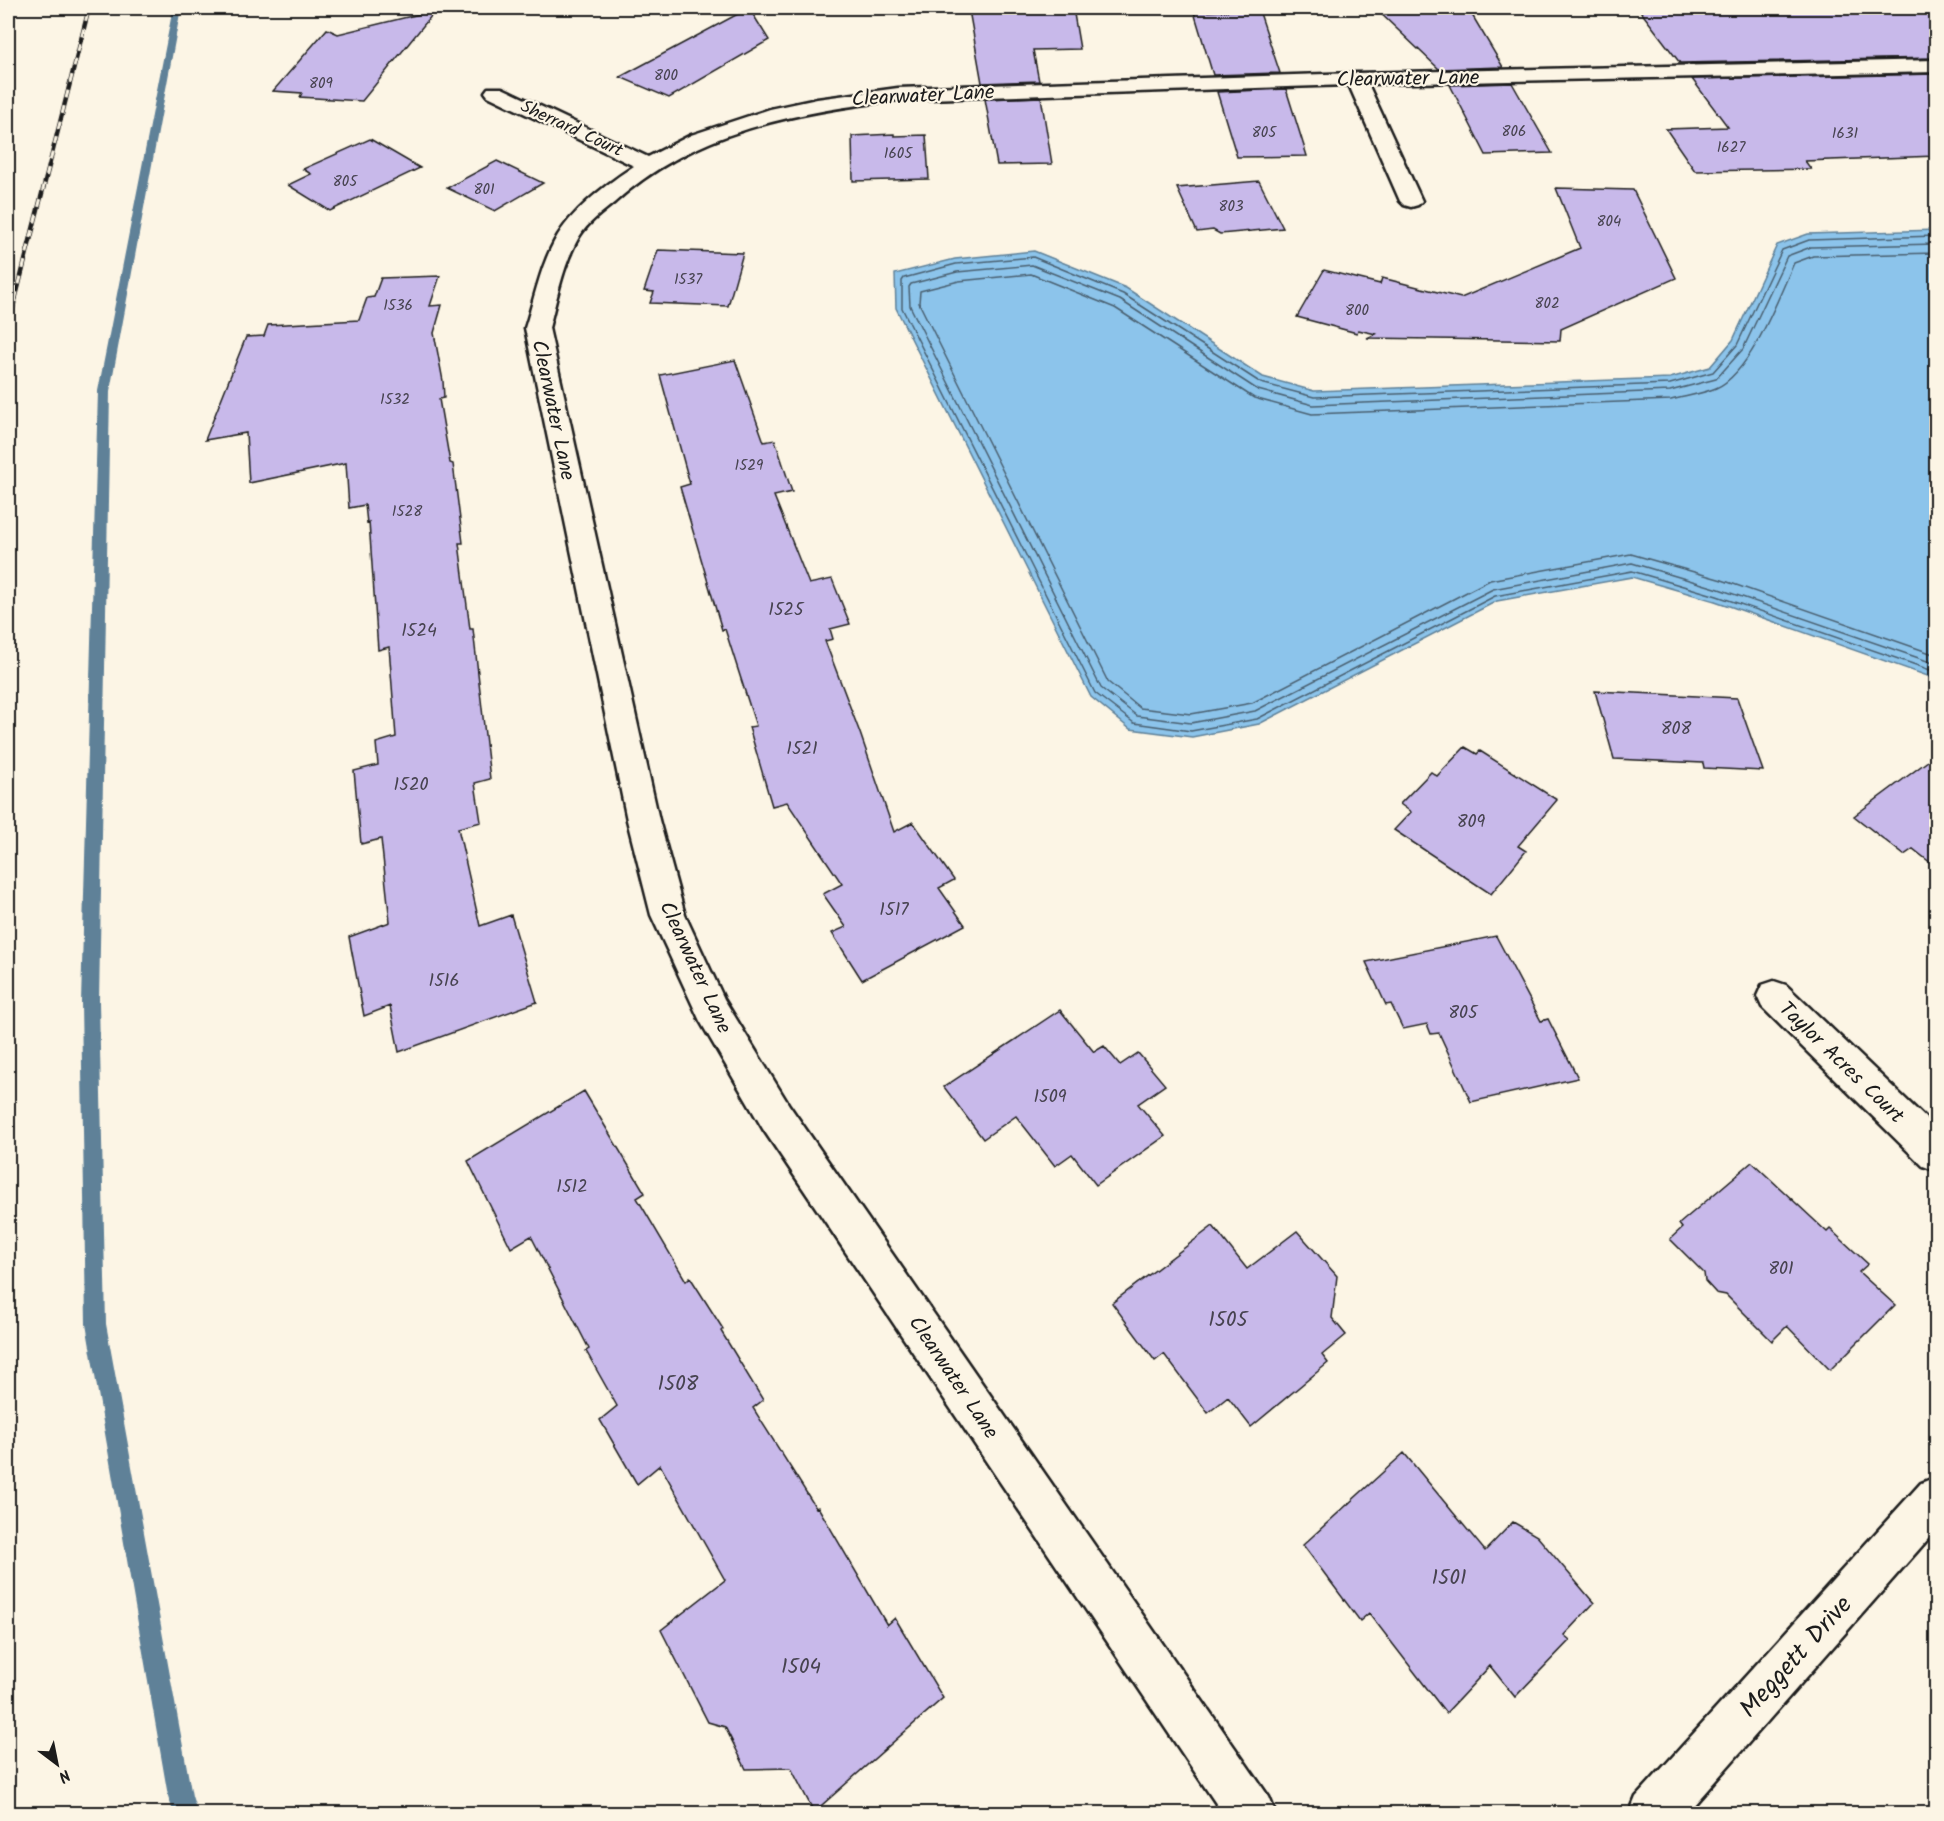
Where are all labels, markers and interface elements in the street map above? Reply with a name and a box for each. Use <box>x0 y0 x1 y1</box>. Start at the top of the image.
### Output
street label: Clearwater Lane <box>1336 62 1480 97</box>
house number: 800 <box>654 64 679 88</box>
house number: 809 <box>309 72 334 96</box>
street label: Clearwater Lane <box>851 76 996 117</box>
street label: Sherrard Court <box>515 93 628 166</box>
house number: 806 <box>1502 120 1526 144</box>
house number: 805 <box>1252 121 1277 145</box>
house number: 1631 <box>1832 122 1858 146</box>
house number: 1627 <box>1717 136 1746 160</box>
house number: 1605 <box>884 142 913 166</box>
house number: 805 <box>333 170 358 194</box>
house number: 801 <box>473 178 495 202</box>
house number: 803 <box>1218 195 1244 219</box>
house number: 804 <box>1597 210 1621 234</box>
house number: 1537 <box>674 268 703 292</box>
house number: 802 <box>1534 292 1560 316</box>
house number: 1536 <box>383 294 413 318</box>
house number: 800 <box>1345 299 1370 323</box>
street label: Clearwater Lane <box>522 337 584 484</box>
house number: 1532 <box>380 388 410 412</box>
house number: 1529 <box>735 454 764 478</box>
house number: 1528 <box>392 500 423 524</box>
house number: 1525 <box>768 596 805 625</box>
house number: 1524 <box>401 617 437 646</box>
house number: 808 <box>1661 715 1692 744</box>
house number: 1521 <box>786 735 818 764</box>
house number: 1520 <box>394 771 428 800</box>
house number: 809 <box>1457 808 1486 837</box>
street label: Clearwater Lane <box>649 896 740 1040</box>
house number: 1517 <box>879 896 909 925</box>
house number: 1516 <box>429 967 459 996</box>
street label: Taylor Acres Court <box>1770 994 1912 1133</box>
house number: 805 <box>1448 999 1479 1028</box>
house number: 1509 <box>1033 1083 1067 1112</box>
house number: 1512 <box>556 1173 588 1202</box>
house number: 801 <box>1768 1255 1794 1284</box>
house number: 1505 <box>1208 1304 1250 1337</box>
street label: Clearwater Lane <box>899 1309 1007 1447</box>
house number: 1508 <box>657 1368 699 1401</box>
house number: 1501 <box>1432 1562 1466 1595</box>
street label: Meggett Drive <box>1730 1586 1864 1728</box>
house number: 1504 <box>781 1651 821 1684</box>
north arrow <box>27 1734 87 1794</box>
text: N <box>53 1762 75 1789</box>

